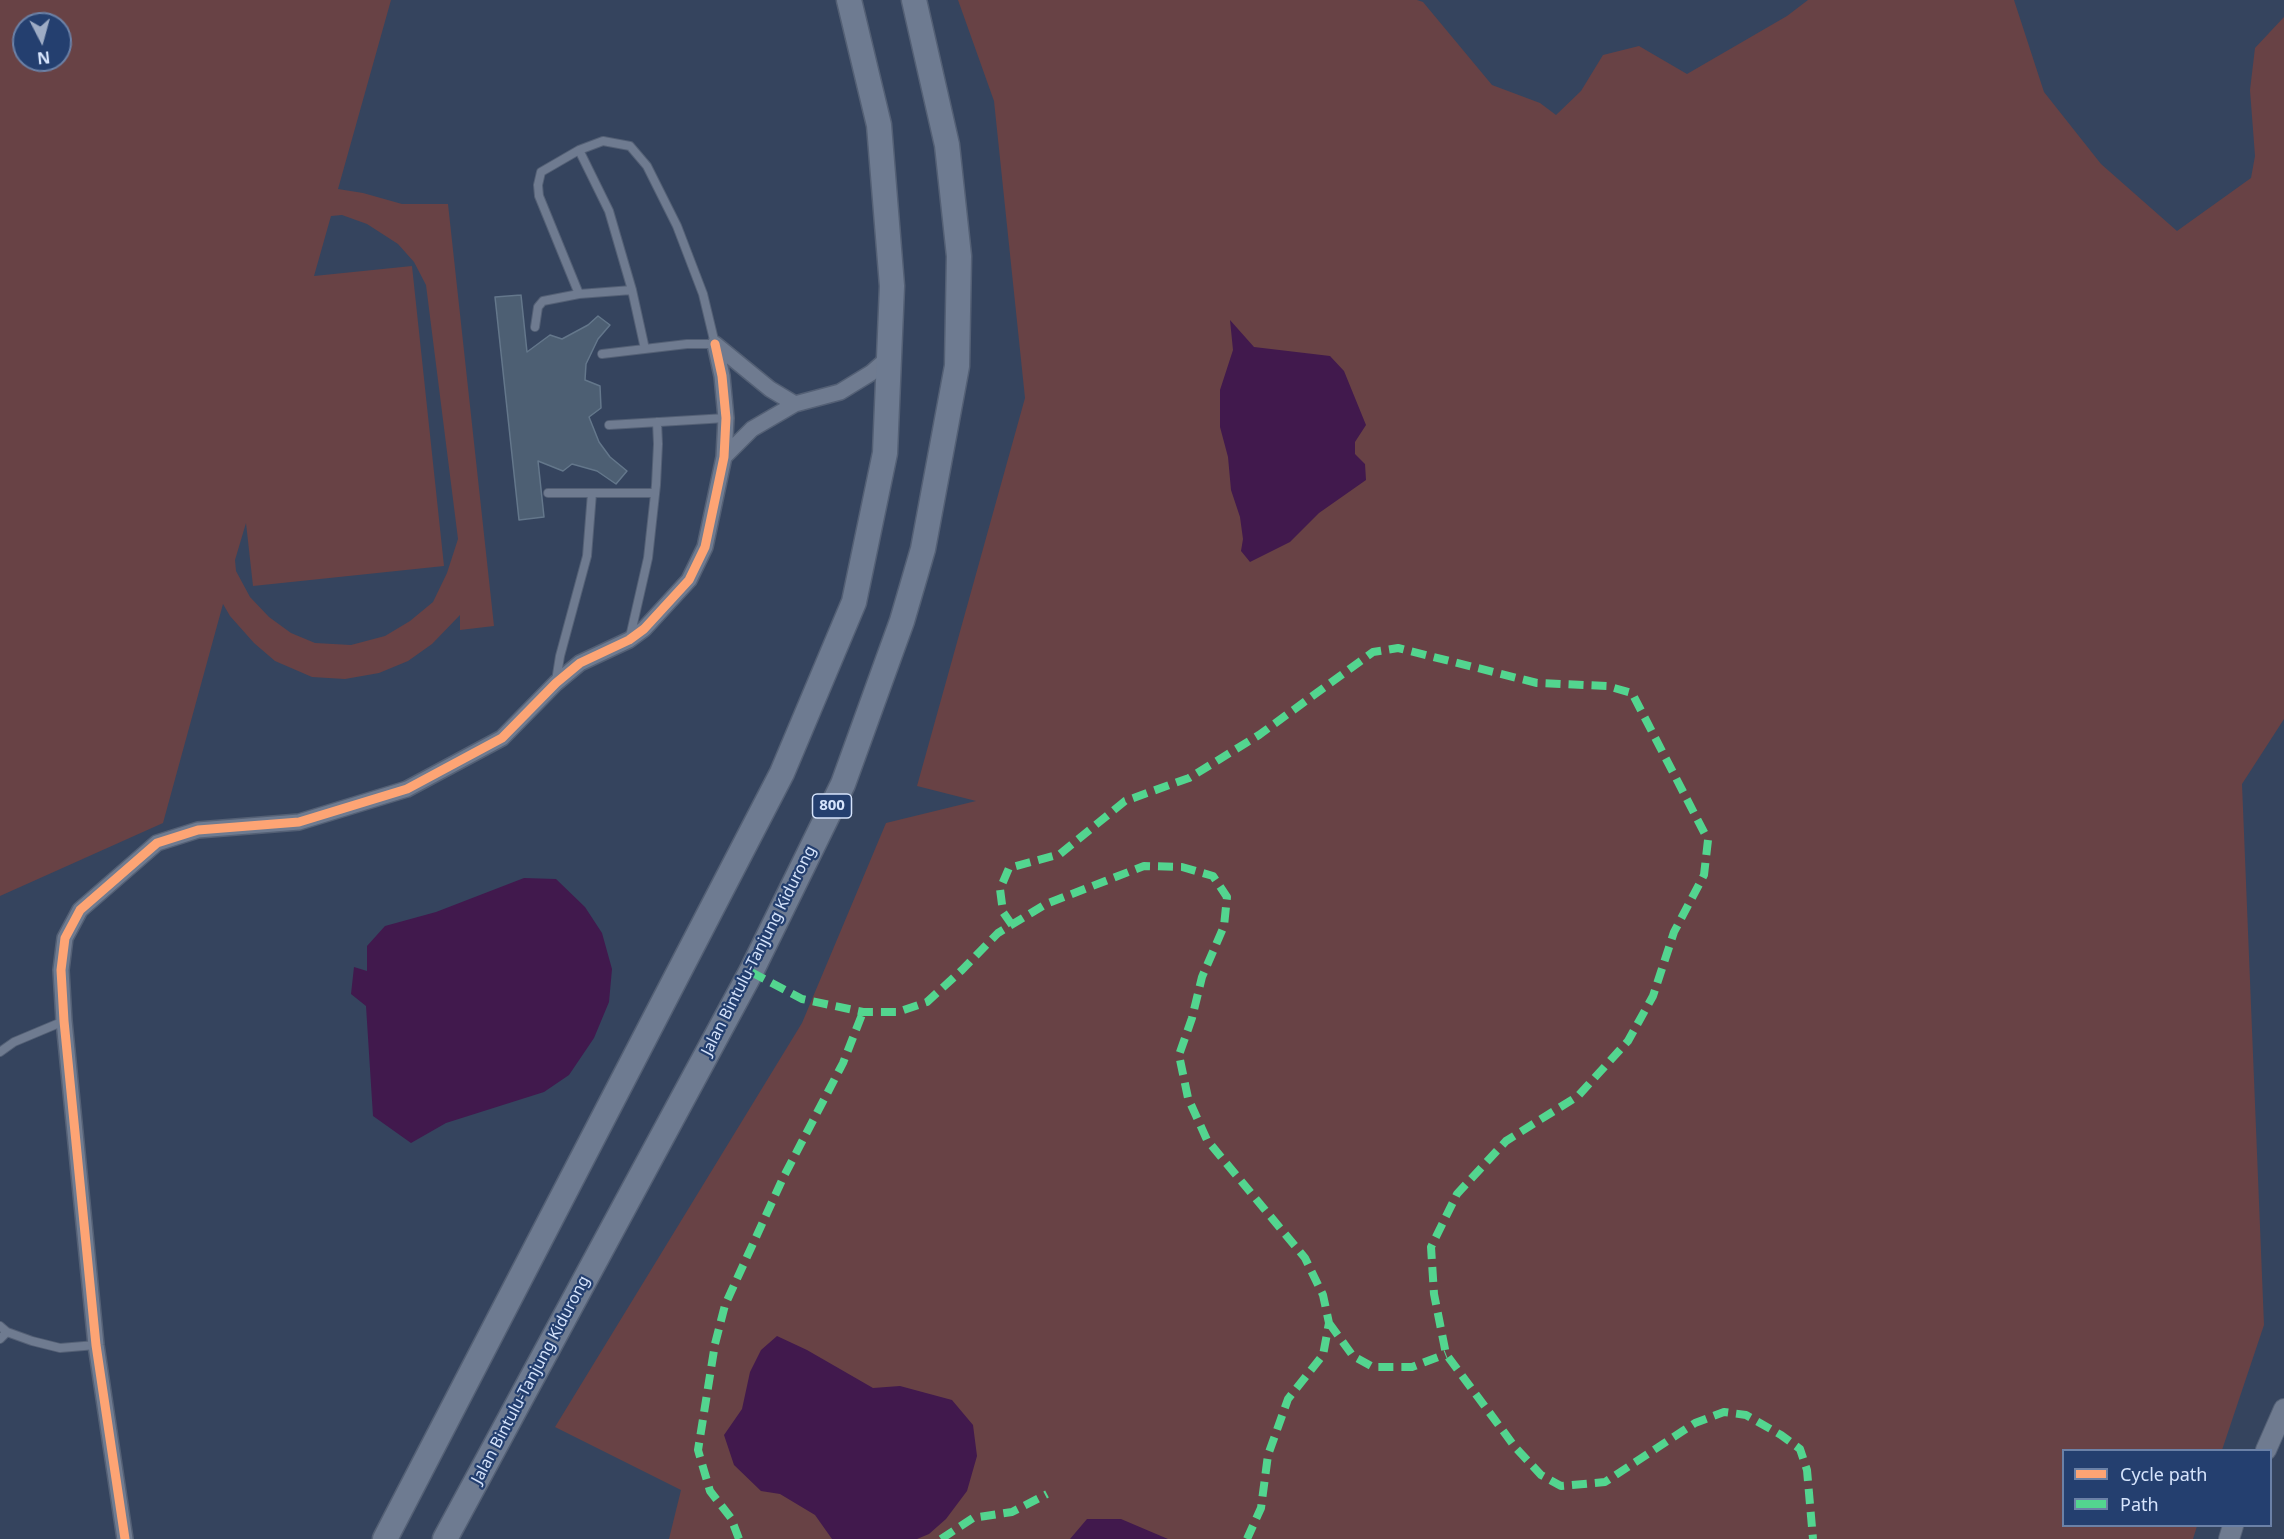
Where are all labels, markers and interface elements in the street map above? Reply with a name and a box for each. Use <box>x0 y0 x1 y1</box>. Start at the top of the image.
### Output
north arrow <box>12 12 72 72</box>
text: N <box>36 46 51 70</box>
road number: 800 <box>812 794 852 818</box>
street label: Jalan Bintulu-Tanjung Kidurong <box>698 843 820 1059</box>
street label: Jalan Bintulu-Tanjung Kidurong <box>468 1273 594 1487</box>
legend <box>2062 1449 2272 1527</box>
text: Cycle path <box>2120 1462 2207 1486</box>
text: Path <box>2120 1492 2159 1516</box>

